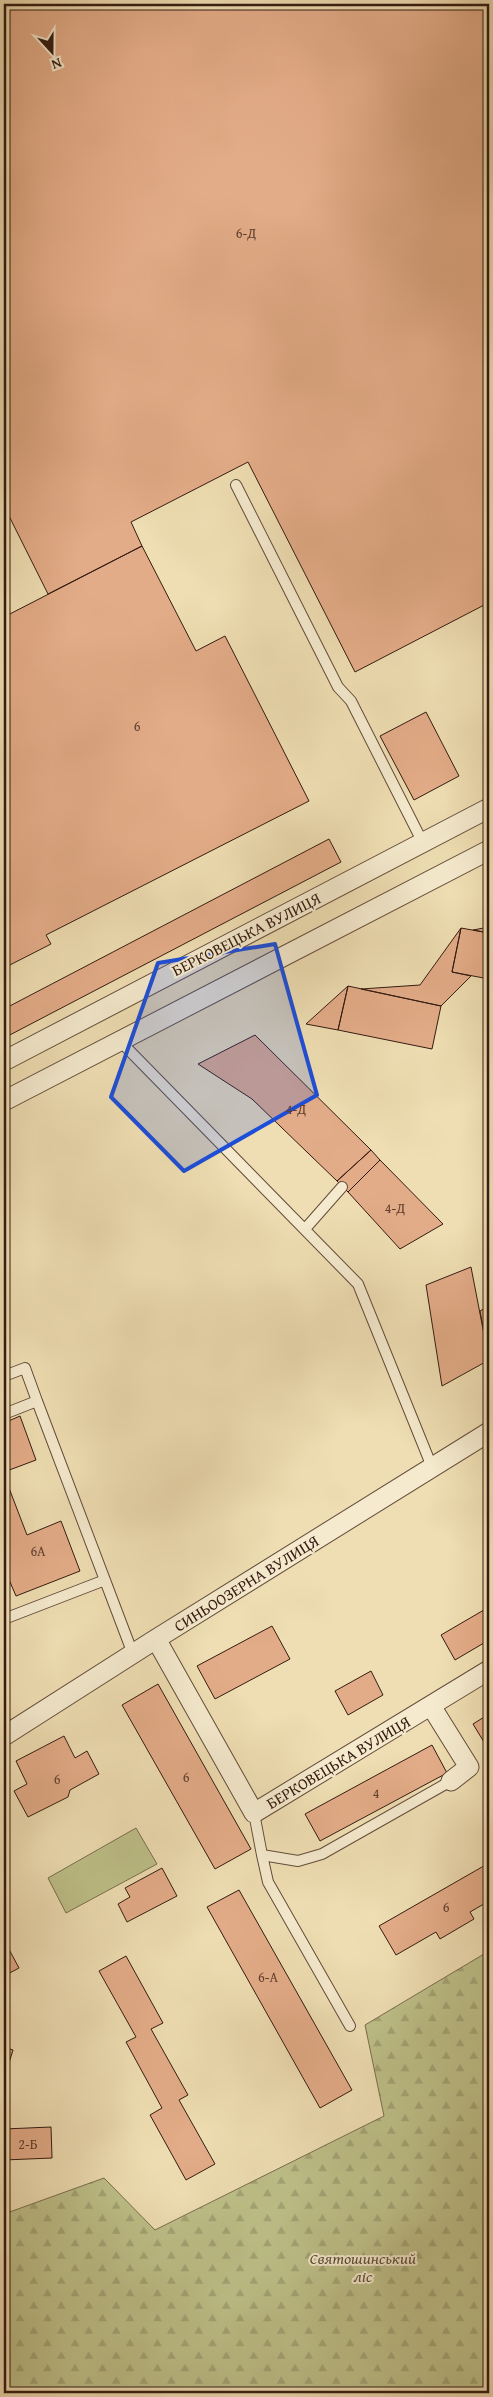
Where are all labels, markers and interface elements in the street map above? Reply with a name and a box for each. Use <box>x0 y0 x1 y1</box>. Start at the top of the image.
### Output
north arrow <box>28 28 78 78</box>
text: N <box>48 53 65 75</box>
house number: 6-Д <box>236 223 256 243</box>
house number: 6 <box>134 716 141 736</box>
street label: БЕРКОВЕЦЬКА ВУЛИЦЯ <box>167 886 325 982</box>
house number: 4-Д <box>286 1099 306 1119</box>
house number: 4-Д <box>385 1198 405 1218</box>
street label: СИНЬООЗЕРНА ВУЛИЦЯ <box>169 1528 324 1637</box>
house number: 6А <box>30 1541 46 1561</box>
street label: БЕРКОВЕЦЬКА ВУЛИЦЯ <box>261 1709 415 1815</box>
house number: 6 <box>183 1767 190 1787</box>
house number: 6 <box>54 1769 61 1789</box>
house number: 4 <box>373 1783 380 1803</box>
house number: 6 <box>443 1897 450 1917</box>
house number: 6-А <box>258 1967 279 1987</box>
house number: 2-Б <box>18 2134 38 2154</box>
park label: Святошинський ліс <box>310 2246 416 2288</box>

